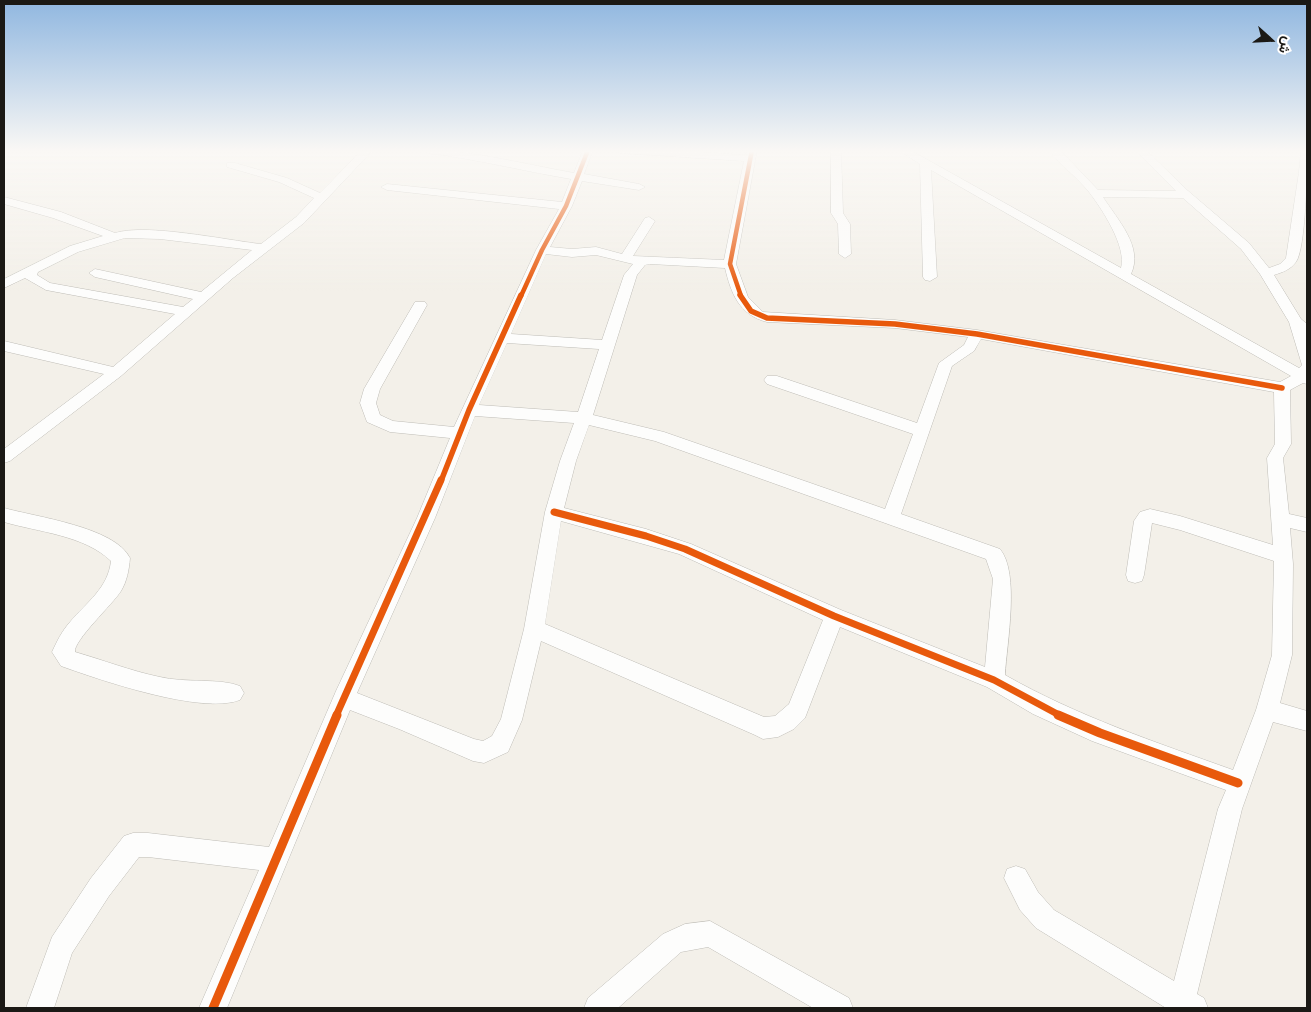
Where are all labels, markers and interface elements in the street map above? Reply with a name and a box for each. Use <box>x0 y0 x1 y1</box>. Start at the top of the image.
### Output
north arrow <box>1246 15 1296 65</box>
text: ش <box>1275 34 1296 56</box>

